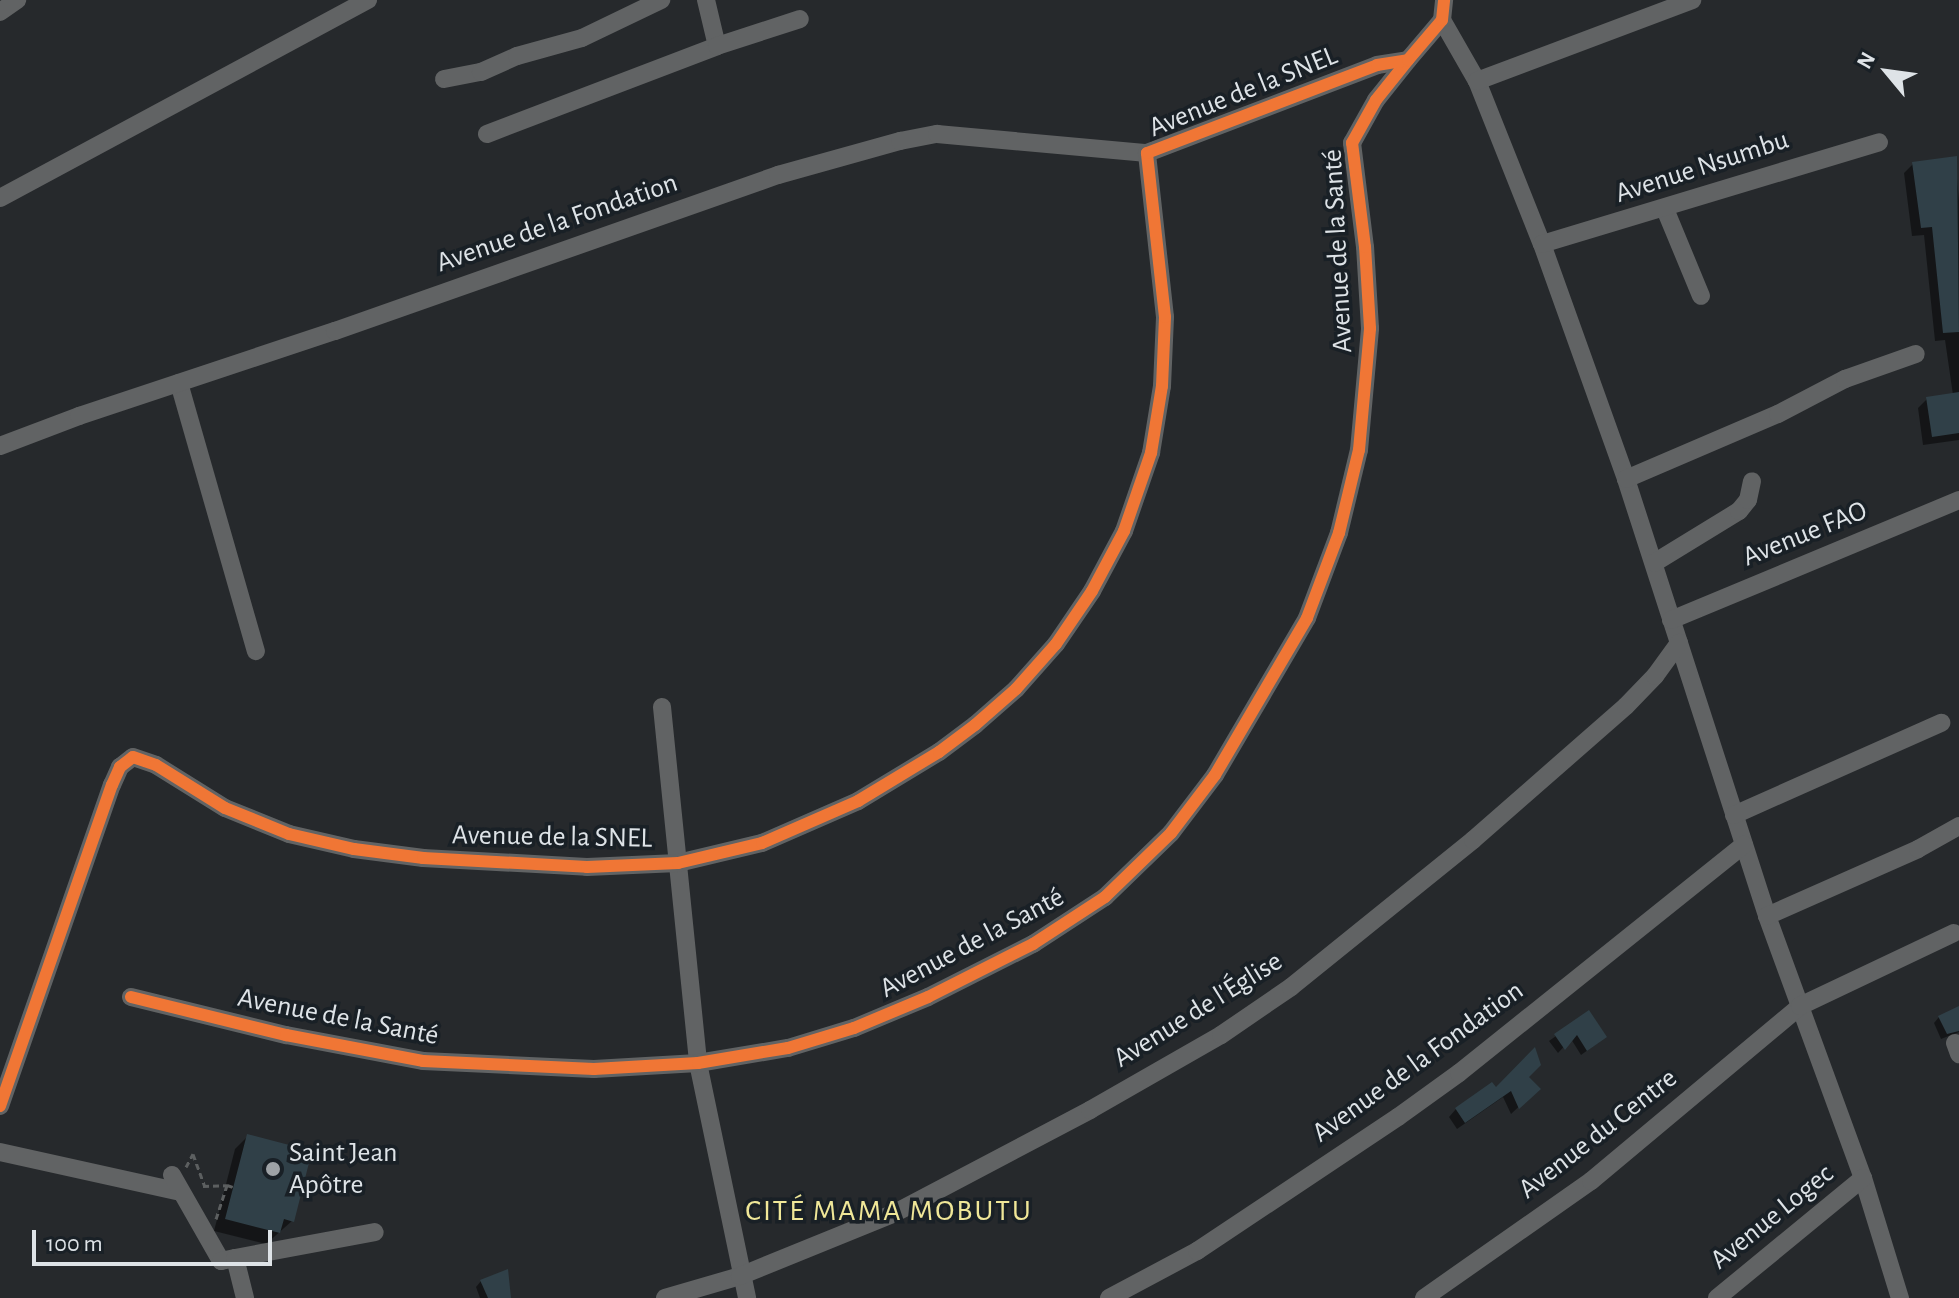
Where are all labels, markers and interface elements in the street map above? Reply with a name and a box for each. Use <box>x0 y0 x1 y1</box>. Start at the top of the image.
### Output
north arrow <box>1847 32 1927 112</box>
street label: Avenue de la SNEL <box>1144 39 1342 145</box>
text: N <box>1853 48 1879 72</box>
street label: Avenue Nsumbu <box>1611 123 1793 211</box>
street label: Avenue de la Santé <box>1316 148 1360 354</box>
street label: Avenue de la Fondation <box>432 166 682 280</box>
street label: Avenue FAO <box>1738 494 1872 574</box>
street label: Avenue de la SNEL <box>452 818 652 856</box>
street label: Avenue de la Santé <box>874 880 1070 1006</box>
street label: Avenue de l'Église <box>1107 945 1289 1075</box>
street label: Avenue de la Fondation <box>1306 974 1530 1150</box>
street label: Avenue de la Santé <box>235 981 441 1053</box>
street label: Avenue du Centre <box>1512 1062 1684 1206</box>
place label: Saint Jean Apôtre <box>289 1136 397 1202</box>
street label: Avenue Logec <box>1704 1157 1840 1277</box>
marker: Saint Jean Apôtre <box>264 1160 282 1178</box>
district label: CITÉ MAMA MOBUTU <box>745 1193 1033 1229</box>
scale bar <box>36 1214 276 1264</box>
text: 100 m <box>46 1232 103 1256</box>

